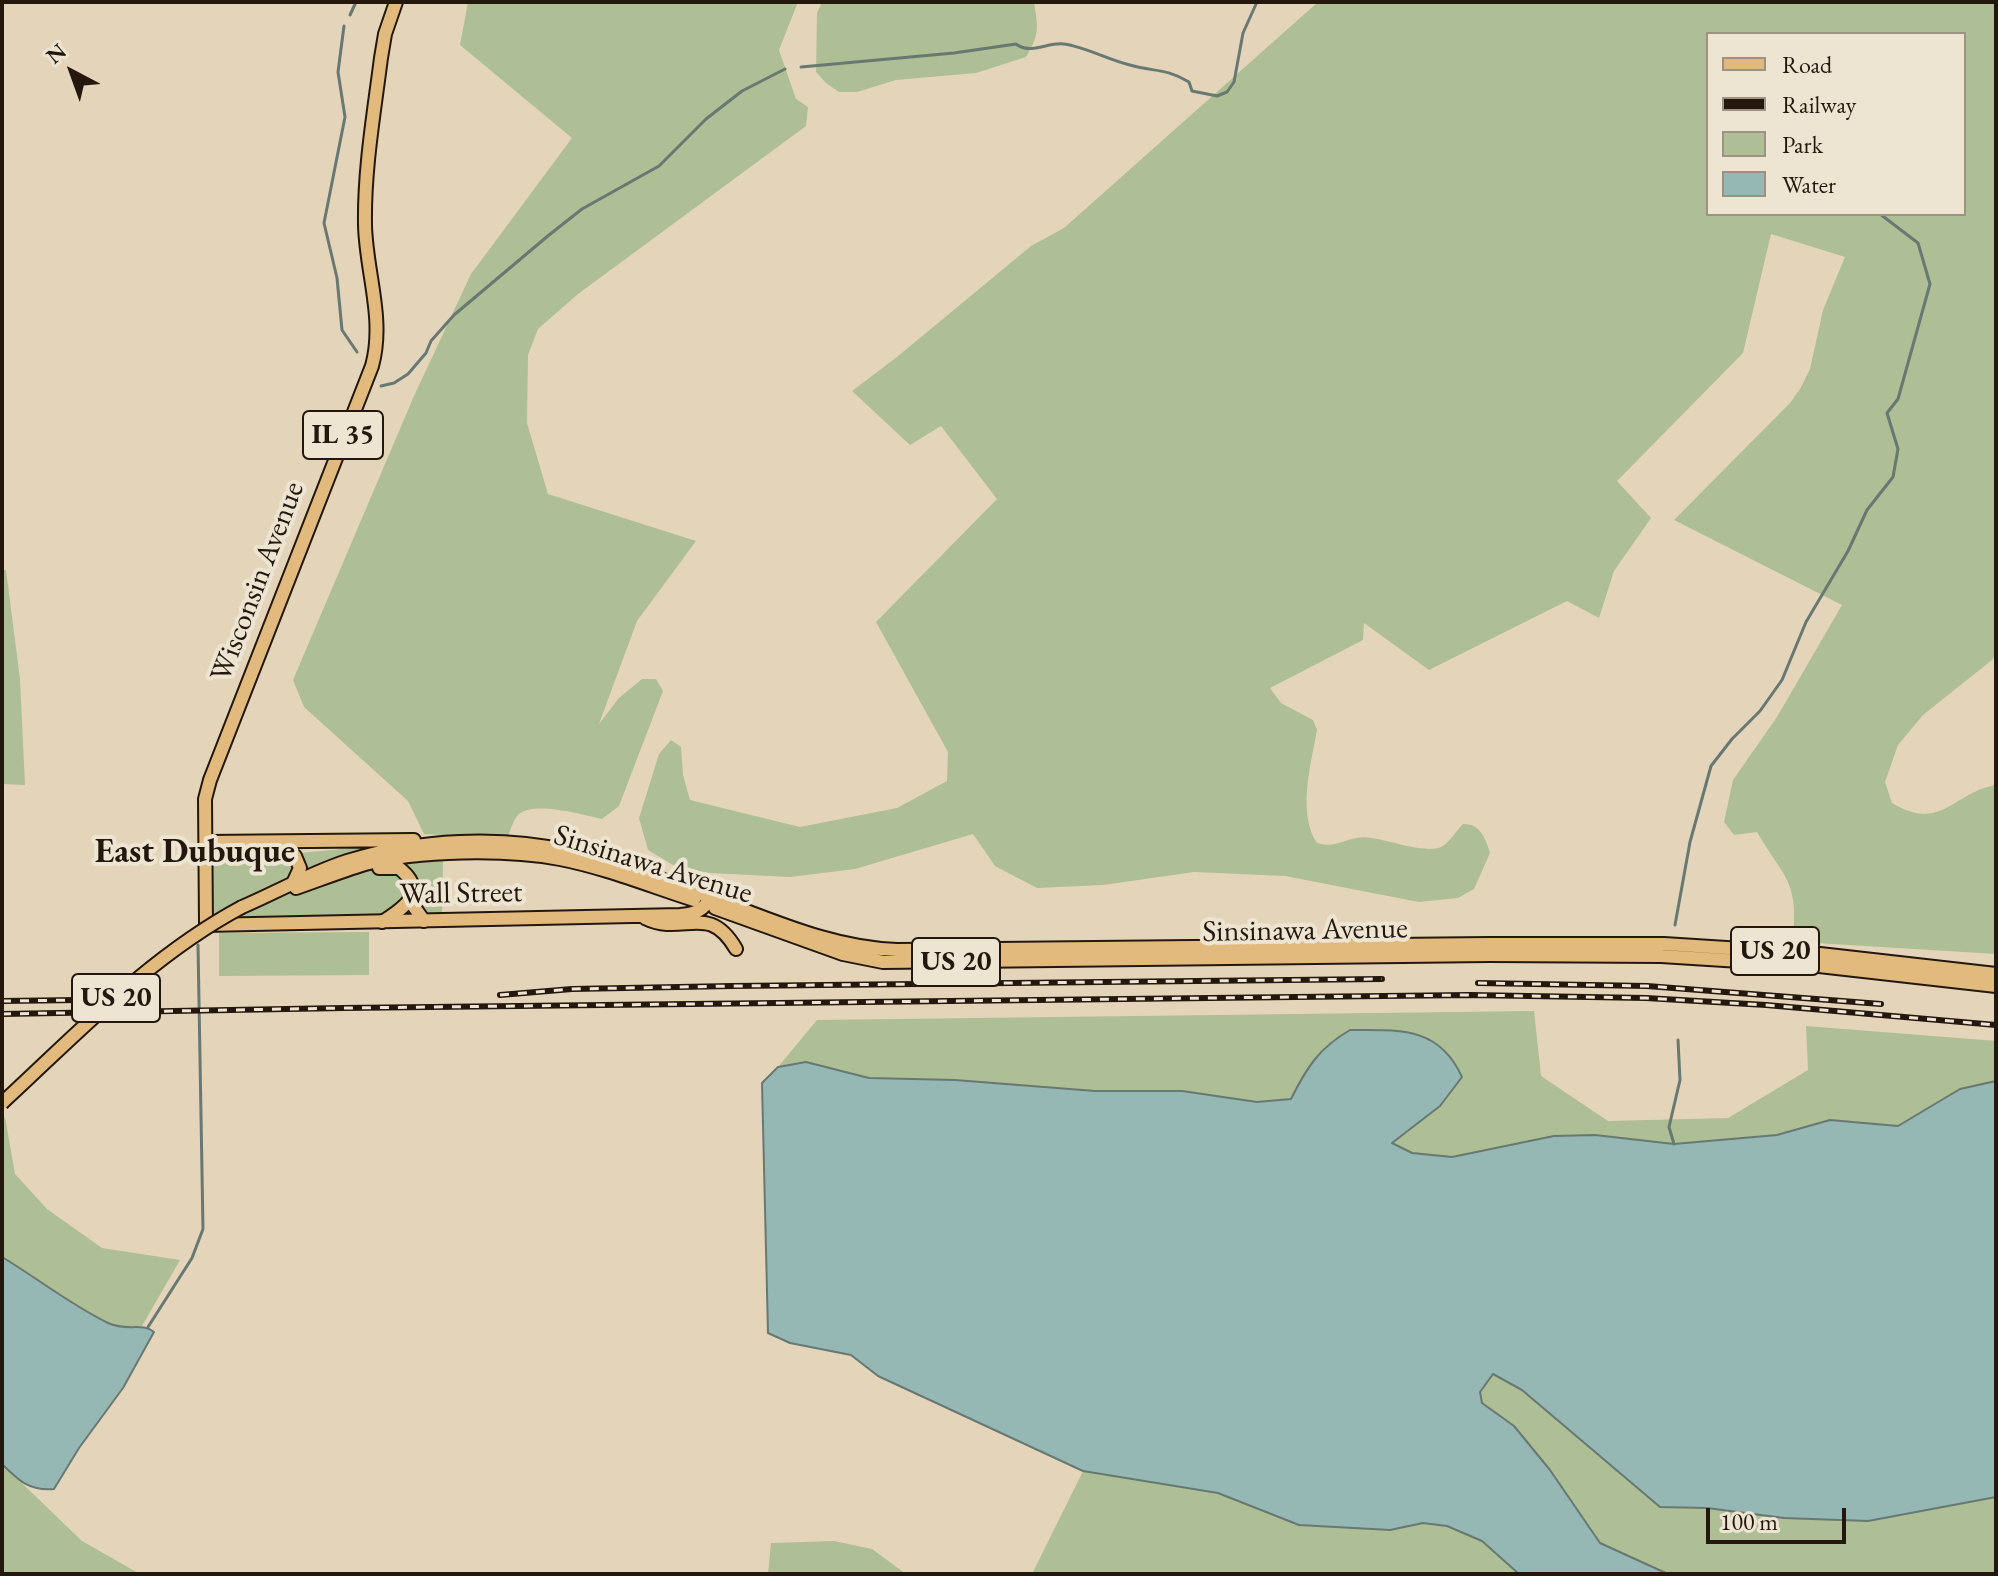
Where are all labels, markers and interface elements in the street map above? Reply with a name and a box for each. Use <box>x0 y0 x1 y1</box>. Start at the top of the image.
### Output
north arrow <box>32 32 112 112</box>
legend <box>1706 32 1966 216</box>
text: N <box>40 37 72 70</box>
text: Road <box>1782 49 1832 80</box>
text: Railway <box>1782 89 1856 120</box>
text: Park <box>1782 129 1823 160</box>
text: Water <box>1782 169 1836 200</box>
road number: IL 35 <box>303 411 383 459</box>
street label: Wisconsin Avenue <box>203 477 313 687</box>
street label: Sinsinawa Avenue <box>549 818 757 912</box>
district label: East Dubuque <box>95 833 295 873</box>
street label: Wall Street <box>399 875 523 913</box>
street label: Sinsinawa Avenue <box>1202 911 1408 951</box>
road number: US 20 <box>1731 927 1819 975</box>
road number: US 20 <box>912 938 1000 986</box>
road number: US 20 <box>72 974 160 1022</box>
scale bar <box>1710 1492 1850 1542</box>
text: 100 m <box>1720 1506 1778 1537</box>

